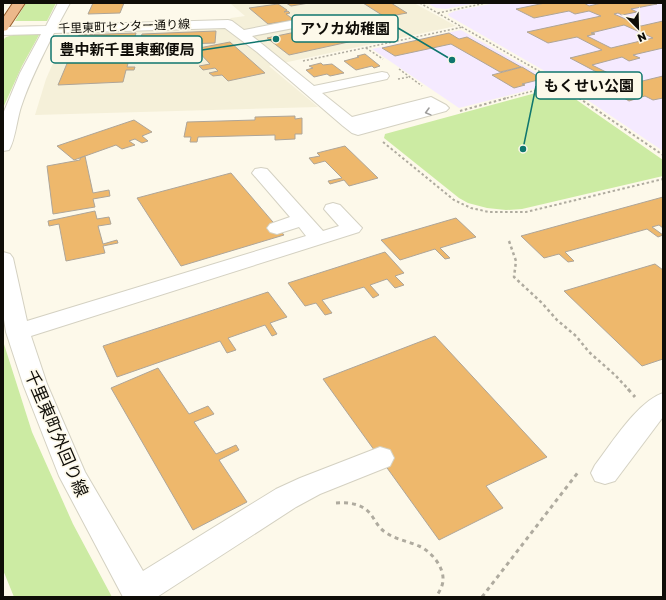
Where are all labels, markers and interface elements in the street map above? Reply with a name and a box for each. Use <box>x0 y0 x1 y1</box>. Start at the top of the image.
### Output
north arrow <box>618 8 658 48</box>
callout: アソカ幼稚園 <box>292 15 398 42</box>
street label: 千里東町センター通り線 <box>58 16 190 36</box>
text: アソカ幼稚園 <box>300 19 390 37</box>
text: N <box>636 30 648 45</box>
callout: 豊中新千里東郵便局 <box>51 36 202 63</box>
text: 豊中新千里東郵便局 <box>59 40 195 58</box>
callout: もくせい公園 <box>536 72 642 99</box>
text: もくせい公園 <box>544 76 634 94</box>
one-way arrow <box>425 107 432 116</box>
street label: 千里東町外回り線 <box>21 366 93 500</box>

